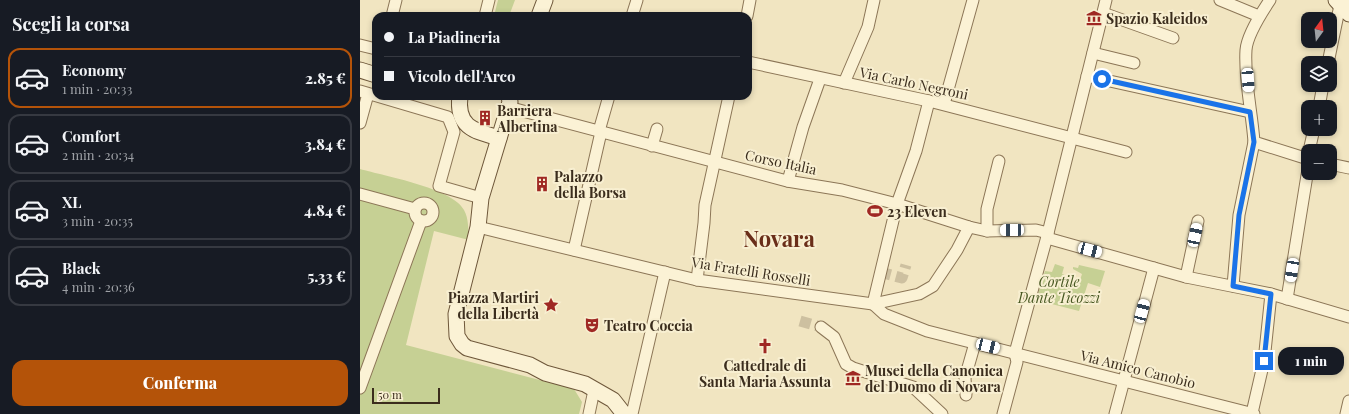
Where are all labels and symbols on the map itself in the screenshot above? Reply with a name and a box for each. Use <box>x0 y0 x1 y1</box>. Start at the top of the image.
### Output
museum icon: Spazio Kaleidos <box>1085 9 1103 27</box>
place label: Spazio Kaleidos <box>1106 9 1208 28</box>
north arrow <box>1301 12 1337 48</box>
street label: Via Carlo Negroni <box>857 62 970 104</box>
car <box>1241 68 1255 92</box>
route start <box>1093 70 1111 88</box>
place label: Barriera Albertina <box>496 101 558 136</box>
building icon: Barriera Albertina <box>476 109 494 127</box>
street label: Corso Italia <box>744 145 819 179</box>
place label: Palazzo della Borsa <box>554 167 627 202</box>
building icon: Palazzo della Borsa <box>533 175 551 193</box>
sports icon: 23 Eleven <box>866 202 884 220</box>
place label: 23 Eleven <box>887 202 947 221</box>
car <box>1187 222 1203 248</box>
district label: Novara <box>743 223 815 253</box>
car <box>1000 224 1024 236</box>
car <box>1077 241 1103 259</box>
street label: Via Fratelli Rosselli <box>689 252 812 290</box>
car <box>1284 257 1300 283</box>
park label: Cortile Dante Ticozzi <box>1017 272 1101 307</box>
place label: Piazza Martiri della Libertà <box>448 288 540 323</box>
place icon: Piazza Martiri della Libertà <box>542 296 560 314</box>
car <box>1133 298 1151 324</box>
theatre icon: Teatro Coccia <box>583 316 601 334</box>
place label: Teatro Coccia <box>604 316 694 335</box>
church icon: Cattedrale di Santa Maria Assunta <box>756 337 774 355</box>
car <box>975 337 1001 355</box>
street label: Via Amico Canobio <box>1078 345 1198 393</box>
callout: 1 min <box>1278 347 1344 375</box>
route end <box>1255 352 1273 370</box>
place label: Cattedrale di Santa Maria Assunta <box>699 356 832 391</box>
place label: Musei della Canonica del Duomo di Novara <box>865 361 1004 396</box>
museum icon: Musei della Canonica del Duomo di Novara <box>844 369 862 387</box>
scale bar <box>372 386 440 405</box>

